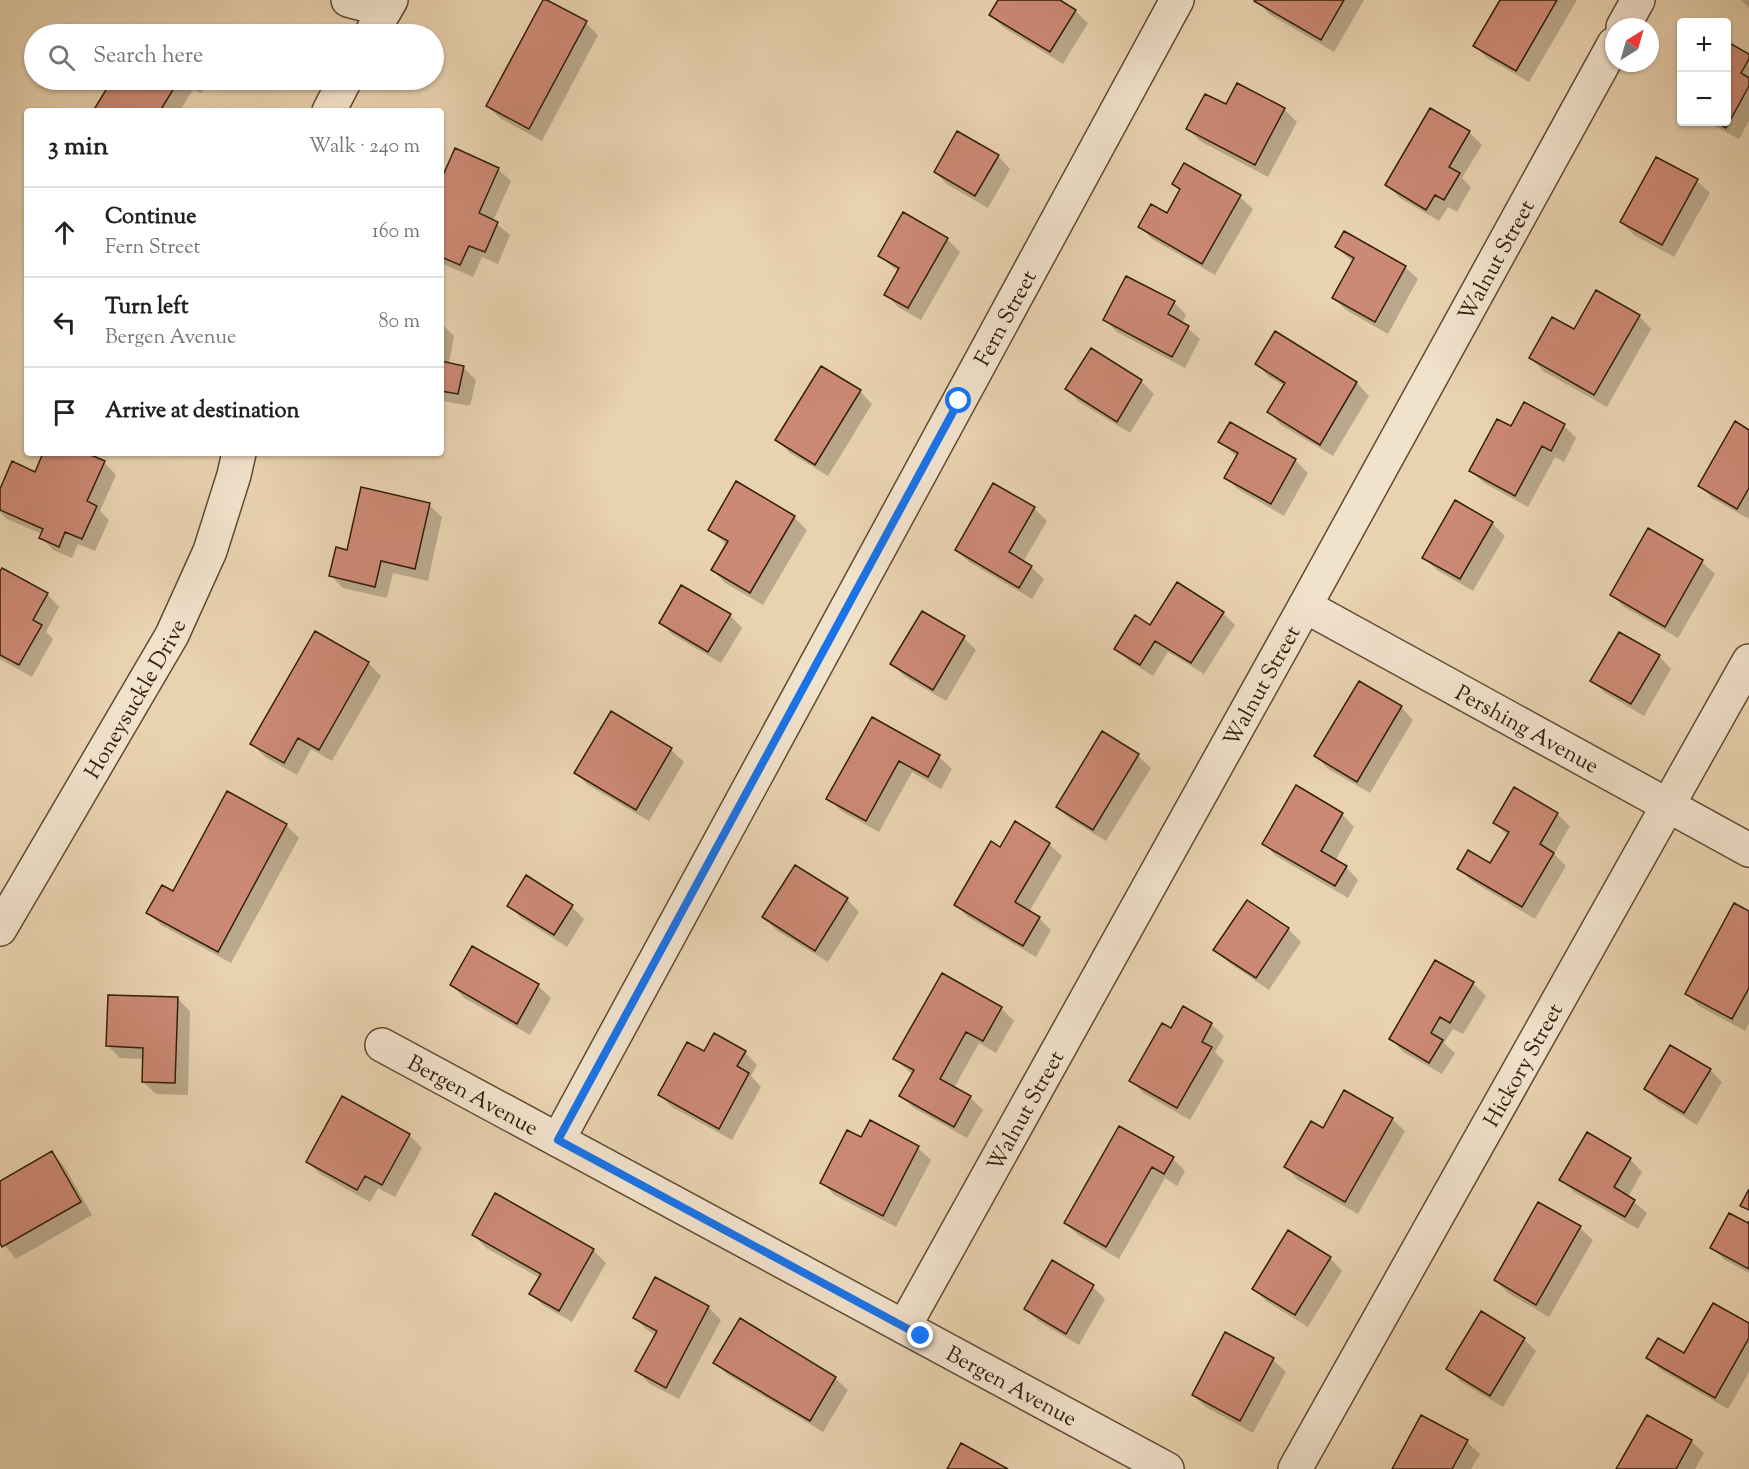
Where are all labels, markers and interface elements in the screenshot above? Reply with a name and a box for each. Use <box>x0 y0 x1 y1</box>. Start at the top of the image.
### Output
north arrow <box>1605 18 1659 72</box>
map controls <box>1677 18 1731 126</box>
button: + <box>1677 18 1731 72</box>
search box <box>24 24 444 90</box>
icon: search <box>45 41 78 74</box>
text: Search here <box>93 41 203 73</box>
button: − <box>1677 72 1731 126</box>
text: 3 min <box>48 129 108 166</box>
text: Walk · 240 m <box>309 133 420 162</box>
street label: Walnut Street <box>1452 194 1544 328</box>
text: Continue <box>105 202 196 234</box>
icon: ahead <box>48 216 81 249</box>
text: 160 m <box>372 218 420 247</box>
text: Fern Street <box>105 234 200 263</box>
street label: Fern Street <box>968 265 1047 373</box>
text: Turn left <box>105 292 188 324</box>
icon: left <box>48 306 81 339</box>
text: 80 m <box>379 308 420 337</box>
text: Bergen Avenue <box>105 324 236 353</box>
route start <box>945 387 971 413</box>
icon: arrive <box>48 396 81 429</box>
text: Arrive at destination <box>105 396 300 428</box>
street label: Honeysuckle Drive <box>78 615 196 786</box>
street label: Walnut Street <box>1217 620 1310 753</box>
street label: Pershing Avenue <box>1448 678 1604 783</box>
street label: Hickory Street <box>1477 998 1573 1134</box>
street label: Walnut Street <box>981 1045 1074 1178</box>
street label: Bergen Avenue <box>401 1049 543 1145</box>
route end <box>907 1322 933 1348</box>
street label: Bergen Avenue <box>939 1339 1082 1436</box>

